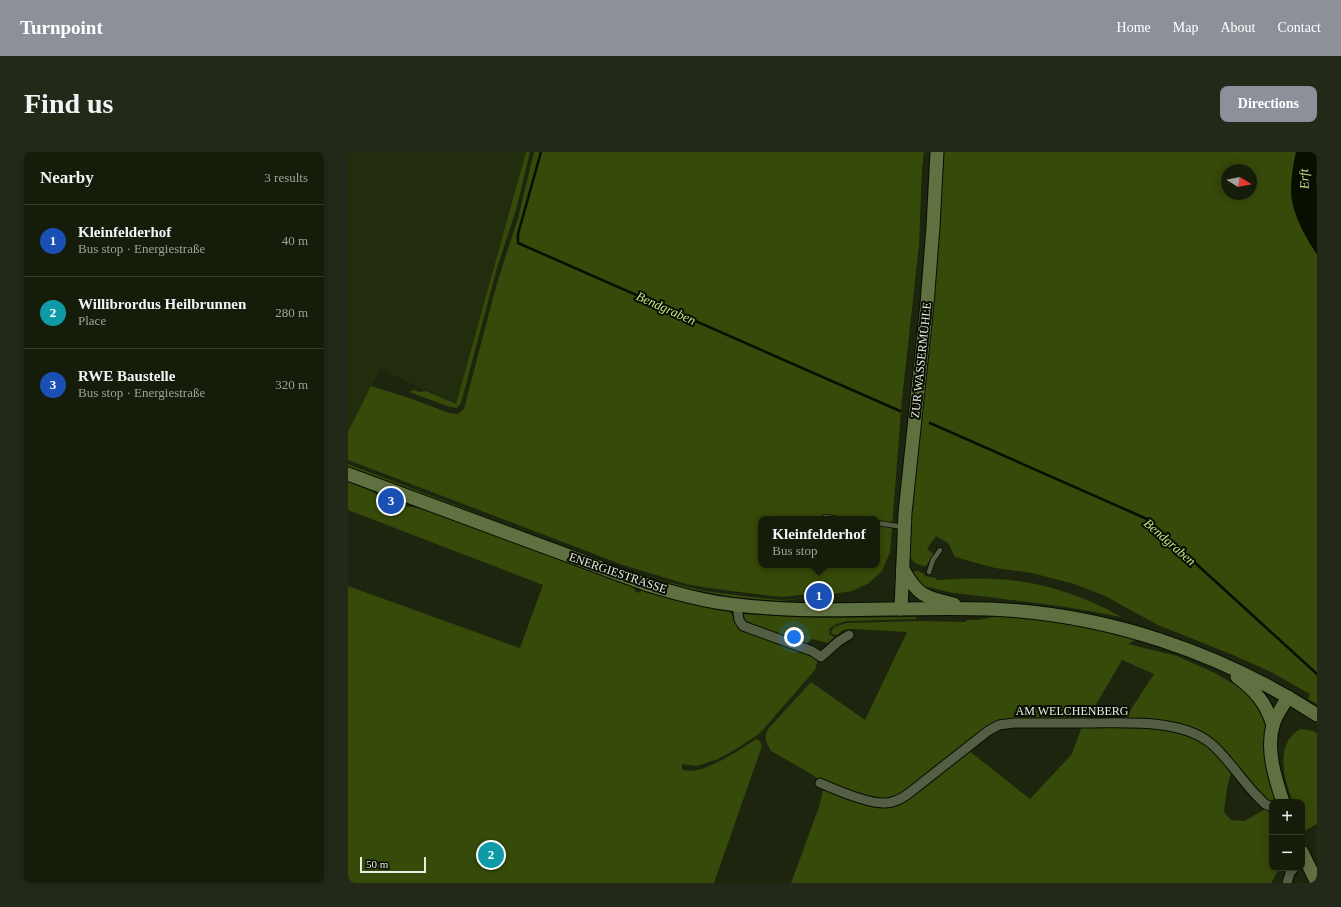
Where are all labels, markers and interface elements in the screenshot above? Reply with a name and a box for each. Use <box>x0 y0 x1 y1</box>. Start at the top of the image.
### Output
text: Turnpoint <box>20 17 103 38</box>
text: Home <box>1117 20 1151 35</box>
text: Map <box>1173 20 1198 35</box>
text: About <box>1220 20 1255 35</box>
text: Contact <box>1277 20 1321 35</box>
button: Directions <box>1220 86 1317 122</box>
text: Find us <box>24 88 114 119</box>
north arrow <box>1221 164 1257 200</box>
text: Nearby <box>40 168 94 187</box>
water label: Erft <box>1296 168 1312 190</box>
text: 3 results <box>264 170 308 185</box>
text: Kleinfelderhof <box>78 224 171 240</box>
text: 1 <box>50 233 56 248</box>
text: 40 m <box>282 233 308 248</box>
text: Bus stop · Energiestraße <box>78 241 205 256</box>
water label: Bendgraben <box>634 288 698 328</box>
text: Willibrordus Heilbrunnen <box>78 296 246 312</box>
street label: ZUR WASSERMÜHLE <box>908 301 934 419</box>
text: 2 <box>50 305 56 320</box>
text: 280 m <box>275 305 308 320</box>
text: Place <box>78 313 106 328</box>
text: RWE Baustelle <box>78 368 175 384</box>
text: 3 <box>50 377 56 392</box>
text: 320 m <box>275 377 308 392</box>
text: Bus stop · Energiestraße <box>78 385 205 400</box>
pin: 3 <box>378 486 404 516</box>
water label: Bendgraben <box>1141 515 1199 569</box>
popup <box>758 516 880 568</box>
text: Kleinfelderhof <box>772 526 866 542</box>
text: Bus stop <box>772 543 817 558</box>
street label: ENERGIESTRASSE <box>567 550 669 596</box>
pin: 1 <box>806 581 832 611</box>
your location <box>784 627 804 647</box>
street label: AM WELCHENBERG <box>1016 704 1129 718</box>
map controls <box>1269 799 1305 871</box>
button: + <box>1269 799 1305 835</box>
button: − <box>1269 835 1305 871</box>
pin: 2 <box>478 840 504 870</box>
scale bar <box>360 855 426 874</box>
text: 50 m <box>366 858 388 870</box>

